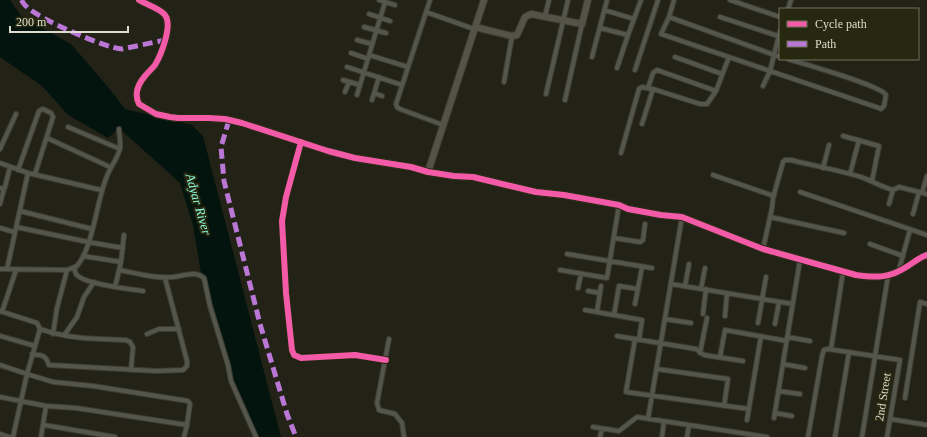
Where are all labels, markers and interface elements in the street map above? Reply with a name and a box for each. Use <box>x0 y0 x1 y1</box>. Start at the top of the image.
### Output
scale bar <box>10 8 128 34</box>
legend <box>779 8 919 60</box>
text: 200 m <box>16 15 47 29</box>
text: Cycle path <box>815 17 867 31</box>
text: Path <box>815 37 836 51</box>
water label: Adyar River <box>182 171 215 237</box>
street label: 2nd Street <box>872 371 894 422</box>

